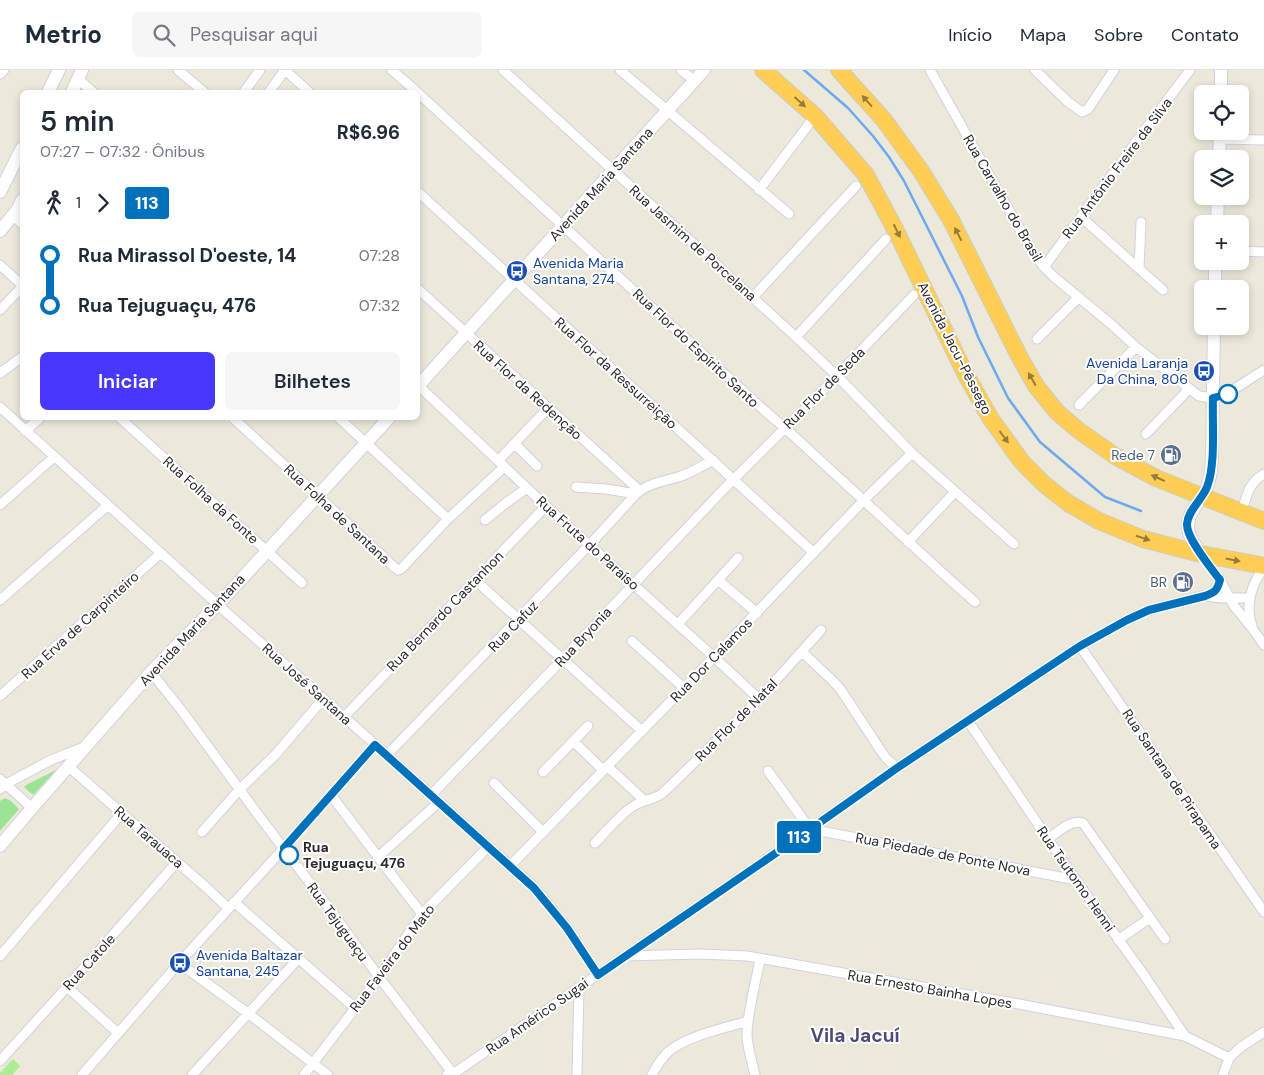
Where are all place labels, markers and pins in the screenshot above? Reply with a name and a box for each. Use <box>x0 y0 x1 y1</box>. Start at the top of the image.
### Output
place label: Avenida Maria Santana, 274 <box>533 254 624 288</box>
bus stop icon: Avenida Maria Santana, 274 <box>505 259 529 283</box>
place label: Avenida Laranja Da China, 806 <box>1086 354 1188 388</box>
bus stop icon: Avenida Laranja Da China, 806 <box>1192 359 1216 383</box>
unlabelled marker <box>1218 384 1238 404</box>
fuel station icon: Rede 7 <box>1159 443 1183 467</box>
place label: Rede 7 <box>1111 446 1155 464</box>
fuel station icon: BR <box>1171 570 1195 594</box>
place label: BR <box>1150 573 1167 591</box>
place label: Rua Tejuguaçu, 476 <box>303 838 405 872</box>
marker: Rua Tejuguaçu, 476 <box>279 845 299 865</box>
place label: Avenida Baltazar Santana, 245 <box>196 946 303 980</box>
bus stop icon: Avenida Baltazar Santana, 245 <box>168 951 192 975</box>

